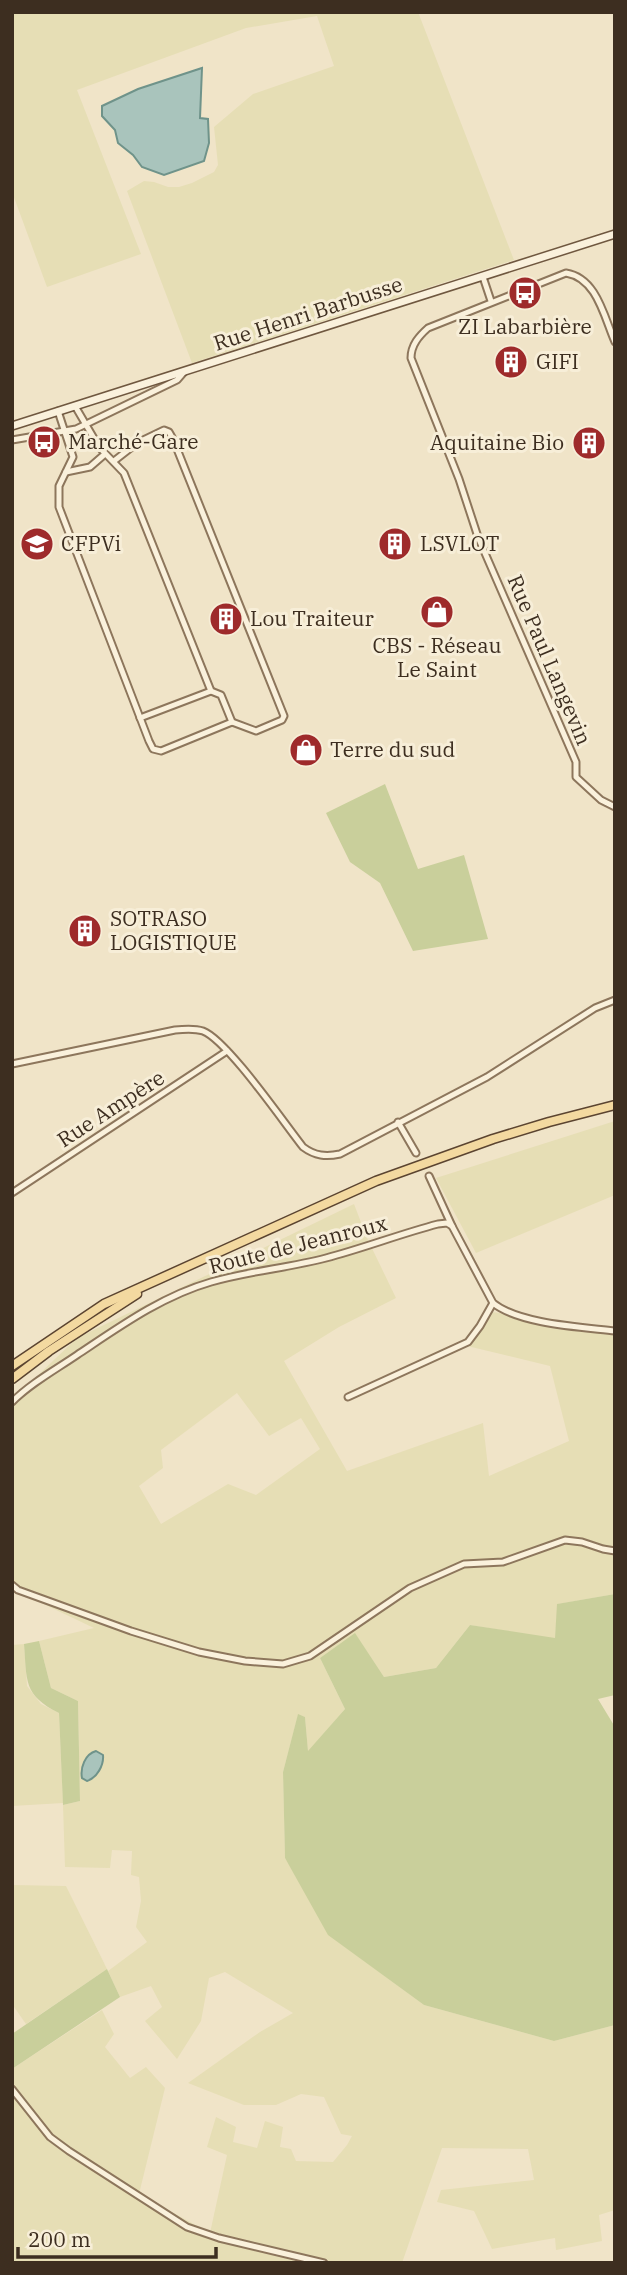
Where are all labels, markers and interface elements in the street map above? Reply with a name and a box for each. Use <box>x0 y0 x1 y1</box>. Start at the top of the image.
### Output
street label: Rue Henri Barbusse <box>210 269 406 357</box>
bus stop icon: ZI Labarbière <box>506 274 544 312</box>
place label: ZI Labarbière <box>458 312 592 340</box>
building icon: GIFI <box>492 343 530 381</box>
place label: GIFI <box>536 347 579 375</box>
bus stop icon: Marché-Gare <box>25 423 63 461</box>
building icon: Aquitaine Bio <box>570 424 608 462</box>
place label: Marché-Gare <box>68 427 199 455</box>
place label: Aquitaine Bio <box>430 428 564 456</box>
school or university icon: CFPVi <box>18 525 56 563</box>
building icon: LSVLOT <box>376 525 414 563</box>
place label: CFPVi <box>61 529 121 557</box>
place label: LSVLOT <box>420 529 499 557</box>
street label: Rue Paul Langevin <box>501 570 598 749</box>
shop icon: CBS - Réseau Le Saint <box>418 593 456 631</box>
building icon: Lou Traiteur <box>207 600 245 638</box>
place label: Lou Traiteur <box>250 604 375 632</box>
place label: CBS - Réseau Le Saint <box>372 631 502 683</box>
shop icon: Terre du sud <box>287 731 325 769</box>
place label: Terre du sud <box>330 735 456 763</box>
place label: SOTRASO LOGISTIQUE <box>110 904 237 956</box>
building icon: SOTRASO LOGISTIQUE <box>66 912 104 950</box>
street label: Rue Ampère <box>51 1063 169 1153</box>
street label: Route de Jeanroux <box>206 1208 390 1280</box>
scale bar <box>18 2216 215 2260</box>
text: 200 m <box>28 2225 91 2253</box>

